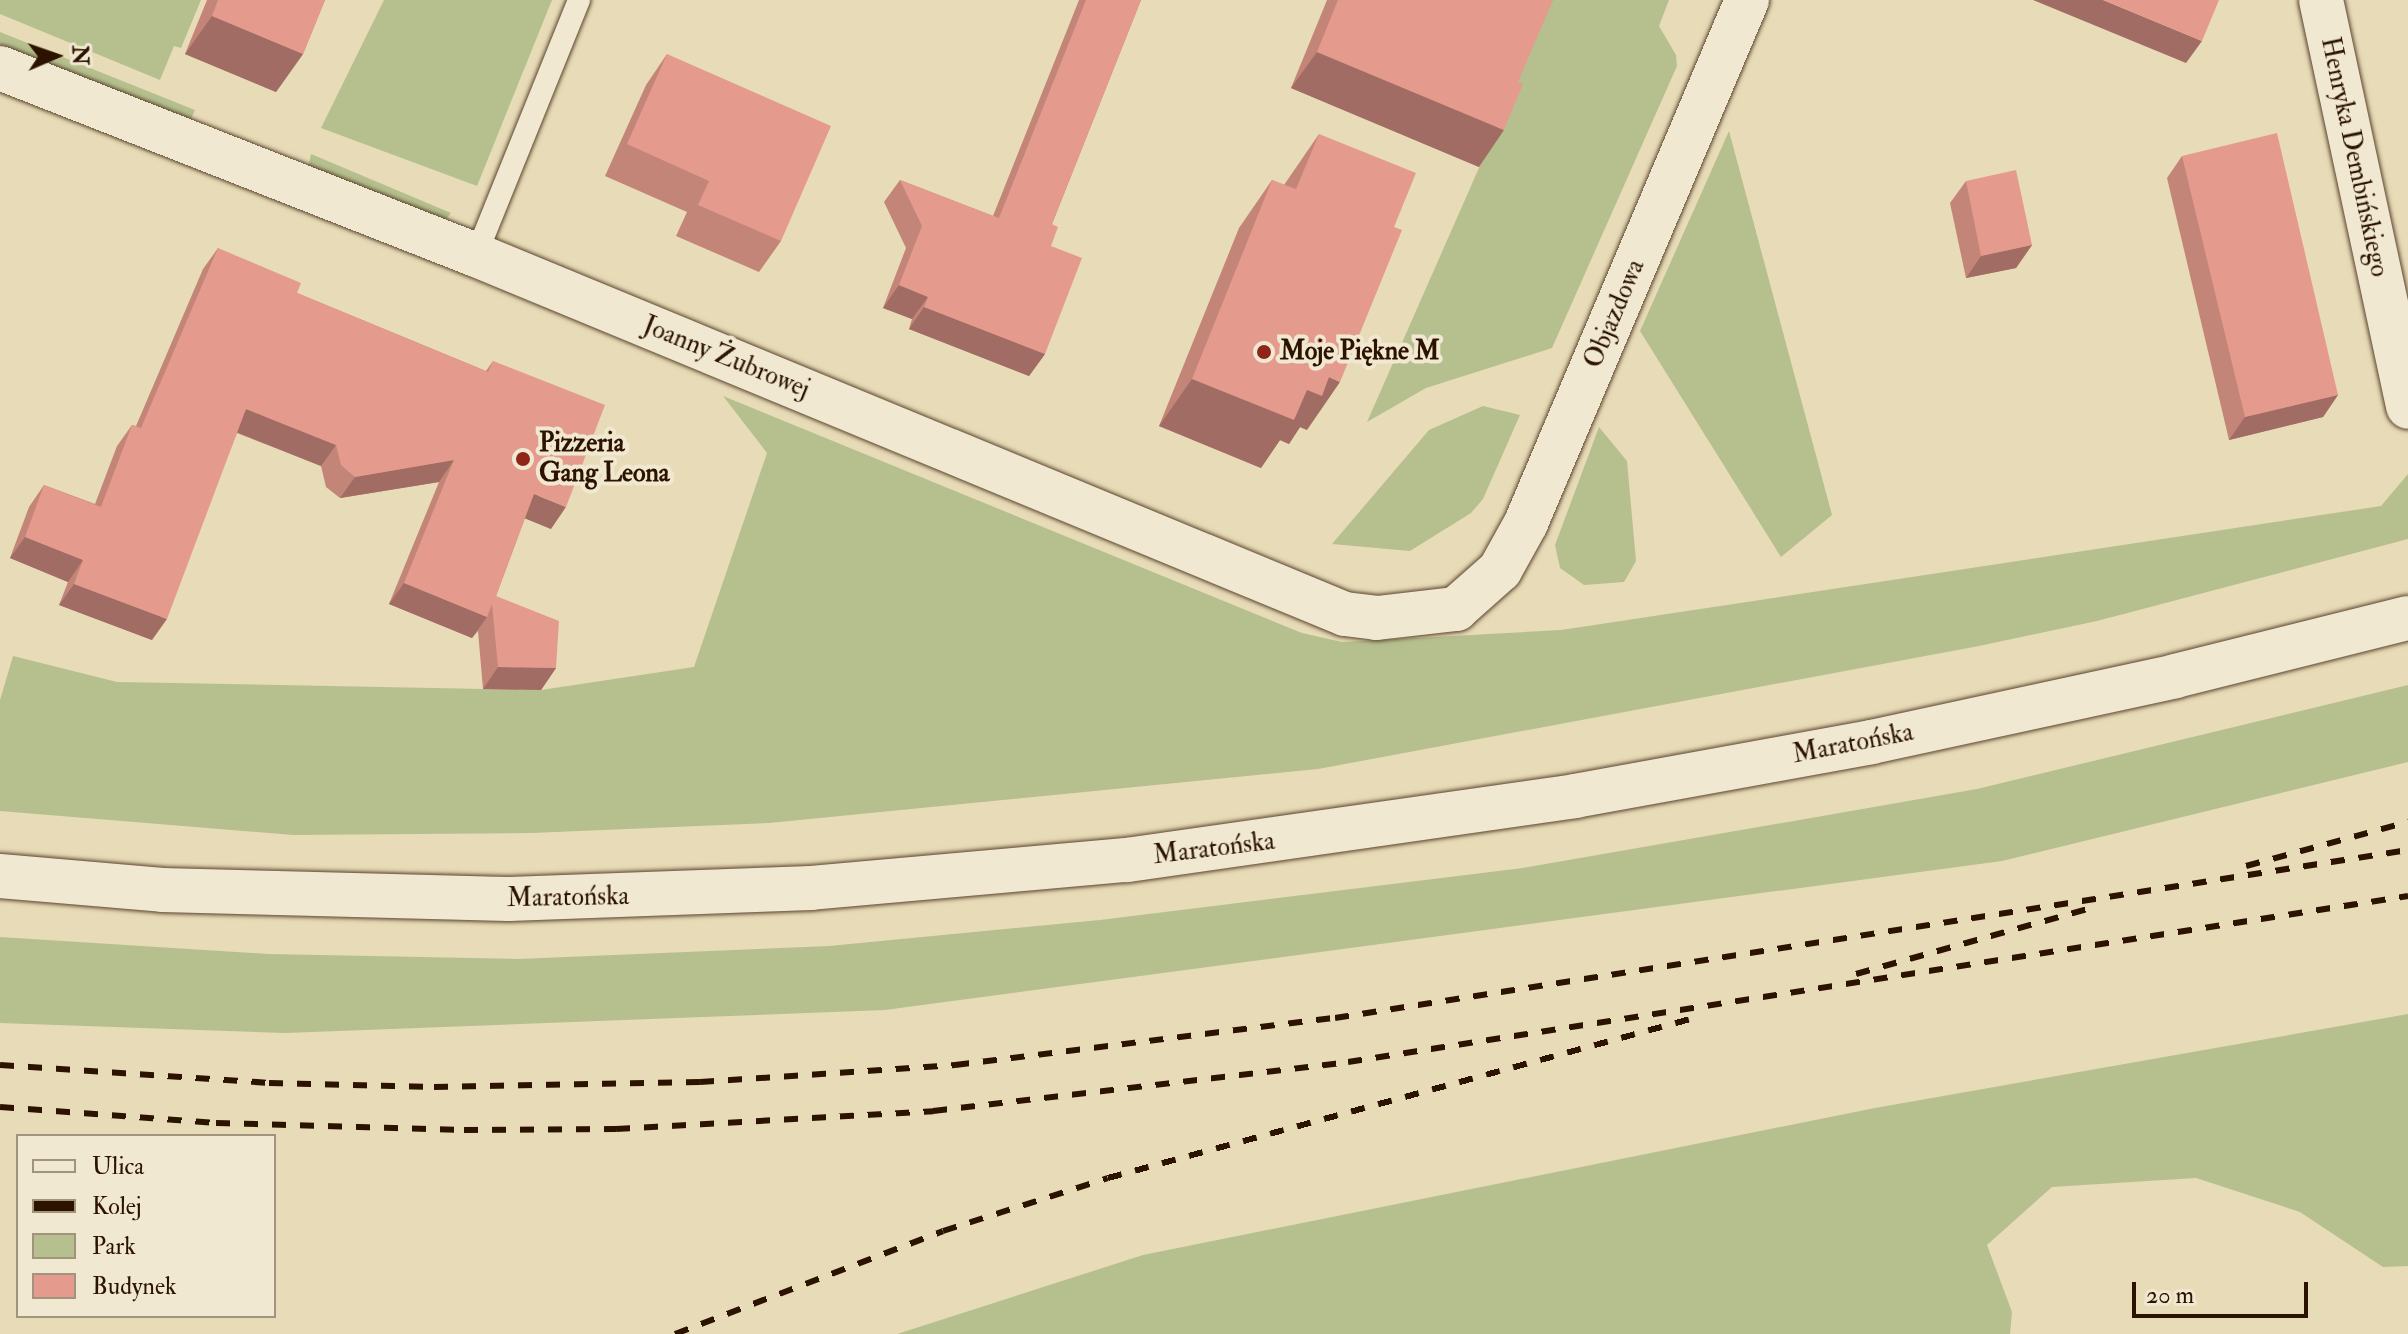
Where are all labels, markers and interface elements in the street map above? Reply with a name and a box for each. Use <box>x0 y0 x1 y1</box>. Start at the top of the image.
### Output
north arrow <box>16 16 96 96</box>
street label: Henryka Dembińskiego <box>2313 34 2395 280</box>
text: N <box>66 45 94 65</box>
street label: Objazdowa <box>1578 255 1652 373</box>
street label: Joanny Żubrowej <box>638 310 814 406</box>
place label: Moje Piękne M <box>1280 336 1440 368</box>
marker: Moje Piękne M <box>1255 343 1273 361</box>
place label: Pizzeria Gang Leona <box>539 428 670 490</box>
marker: Pizzeria Gang Leona <box>514 450 532 468</box>
street label: Maratońska <box>1790 717 1916 771</box>
street label: Maratońska <box>1151 826 1277 872</box>
street label: Maratońska <box>507 881 629 915</box>
legend <box>16 1134 276 1318</box>
text: Ulica <box>92 1151 144 1182</box>
text: Kolej <box>92 1191 141 1222</box>
text: Park <box>92 1231 136 1262</box>
scale bar <box>2136 1266 2312 1316</box>
text: Budynek <box>92 1271 176 1302</box>
text: 20 m <box>2146 1280 2194 1311</box>

